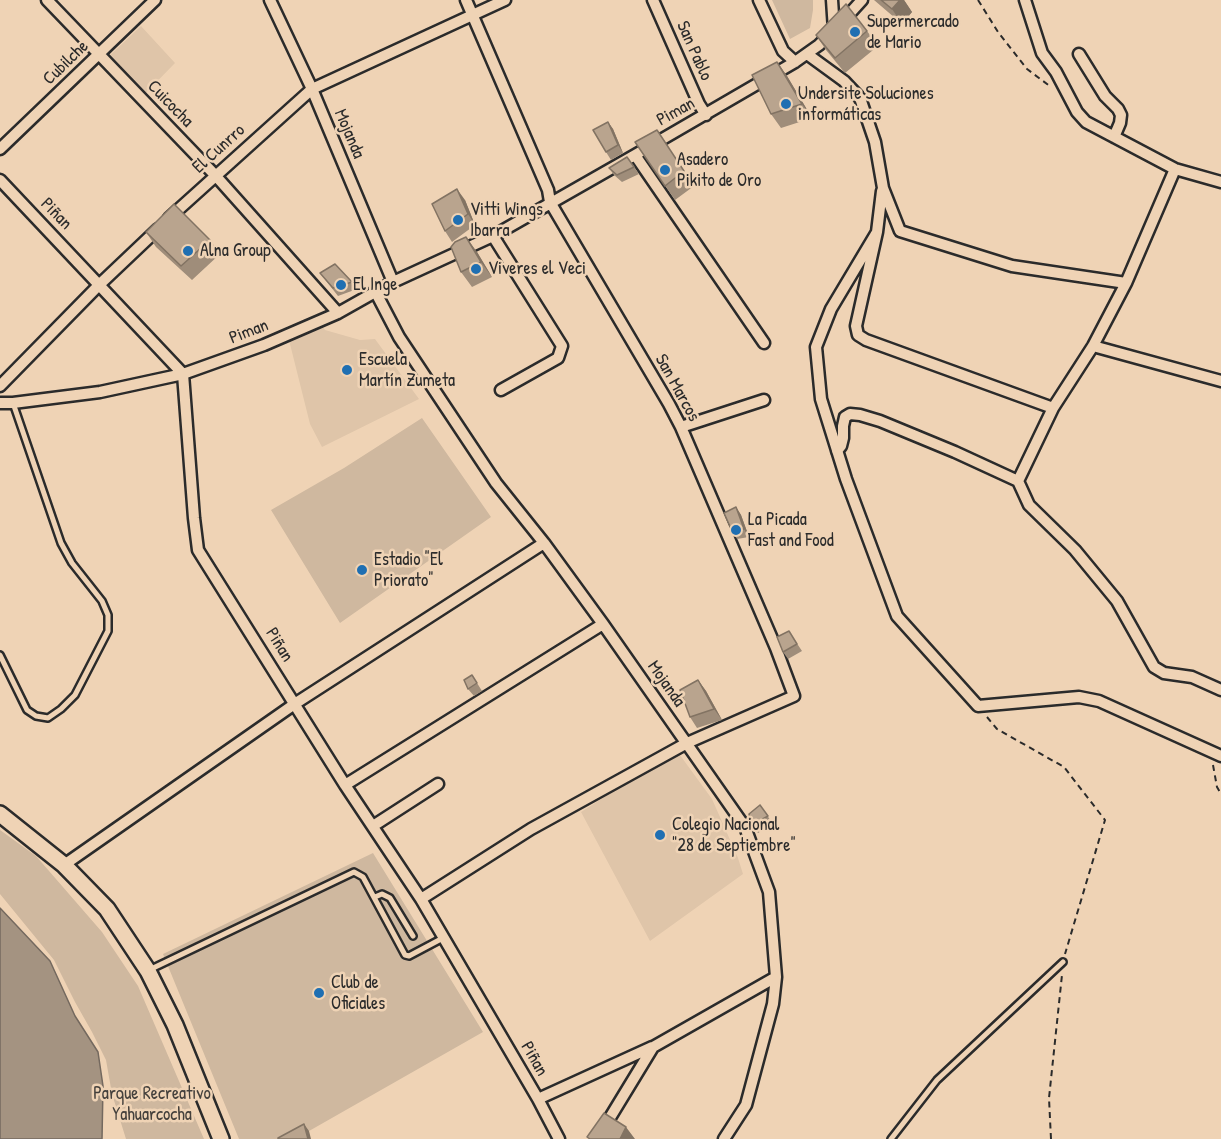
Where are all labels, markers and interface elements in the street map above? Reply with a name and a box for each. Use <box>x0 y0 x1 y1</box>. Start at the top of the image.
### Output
place label: Supermercado de Mario <box>867 11 959 54</box>
street label: San Pablo <box>671 18 717 84</box>
marker: Supermercado de Mario <box>848 25 862 39</box>
street label: Cubilche <box>39 36 93 90</box>
street label: Cuicocha <box>142 76 198 132</box>
place label: Undersite Soluciones informáticas <box>798 83 934 125</box>
street label: Piman <box>653 93 699 131</box>
marker: Undersite Soluciones informáticas <box>779 97 793 111</box>
street label: Mojanda <box>329 106 369 162</box>
street label: El Cunrro <box>188 120 250 178</box>
place label: Asadero Pikito de Oro <box>677 149 761 192</box>
marker: Asadero Pikito de Oro <box>658 163 672 177</box>
street label: Piñan <box>36 194 76 234</box>
place label: Vitti Wings Ibarra <box>470 199 543 242</box>
marker: Vitti Wings Ibarra <box>451 213 465 227</box>
place label: Alna Group <box>200 240 271 262</box>
marker: Alna Group <box>181 244 195 258</box>
place label: Viveres el Veci <box>488 258 586 280</box>
marker: Viveres el Veci <box>469 262 483 276</box>
place label: El Inge <box>353 274 397 296</box>
marker: El Inge <box>334 278 348 292</box>
street label: Piman <box>226 315 272 349</box>
place label: Escuela Martín Zumeta <box>359 349 455 392</box>
street label: San Marcos <box>650 351 704 425</box>
marker: Escuela Martín Zumeta <box>340 363 354 377</box>
place label: La Picada Fast and Food <box>748 509 834 552</box>
marker: La Picada Fast and Food <box>729 523 743 537</box>
place label: Estadio "El Priorato" <box>374 549 443 592</box>
marker: Estadio "El Priorato" <box>355 563 369 577</box>
street label: Piñan <box>260 624 298 666</box>
street label: Mojanda <box>642 657 690 711</box>
place label: Colegio Nacional "28 de Septiembre" <box>672 814 796 856</box>
marker: Colegio Nacional "28 de Septiembre" <box>653 828 667 842</box>
place label: Club de Oficiales <box>331 972 385 1014</box>
marker: Club de Oficiales <box>312 986 326 1000</box>
street label: Piñan <box>516 1038 552 1080</box>
park label: Parque Recreativo Yahuarcocha <box>93 1083 211 1126</box>

